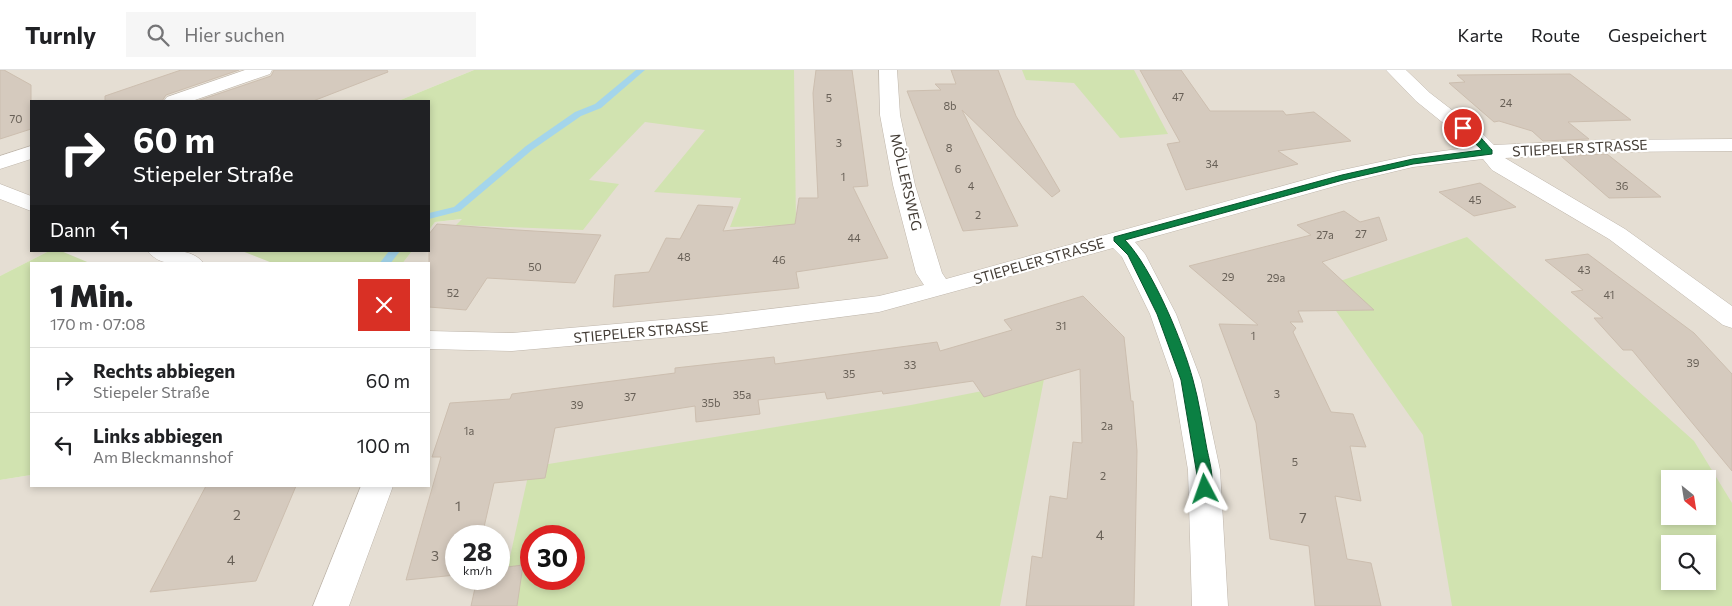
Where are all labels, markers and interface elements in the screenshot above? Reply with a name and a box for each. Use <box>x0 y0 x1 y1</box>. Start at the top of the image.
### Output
search box <box>126 12 476 57</box>
text: Turnly <box>25 20 96 49</box>
icon: search <box>144 21 172 49</box>
text: Hier suchen <box>184 23 285 46</box>
text: Karte <box>1458 24 1503 46</box>
text: Route <box>1531 24 1580 46</box>
text: Gespeichert <box>1608 24 1707 46</box>
house number: 47 <box>1172 90 1184 103</box>
house number: 5 <box>826 91 832 104</box>
house number: 24 <box>1500 96 1513 109</box>
house number: 8b <box>943 99 957 112</box>
pin <box>1442 107 1484 149</box>
house number: 70 <box>10 112 22 125</box>
icon: arrive <box>1449 114 1477 142</box>
text: 60 m <box>133 117 215 160</box>
icon: right <box>50 120 115 185</box>
street label: MÖLLERSWEG <box>887 132 926 232</box>
street label: STIEPELER STRASSE <box>1512 135 1648 160</box>
house number: 3 <box>836 136 842 149</box>
house number: 8 <box>946 141 953 154</box>
house number: 34 <box>1206 157 1219 170</box>
text: Stiepeler Straße <box>133 160 294 187</box>
house number: 6 <box>955 162 962 175</box>
house number: 1 <box>841 170 845 183</box>
house number: 4 <box>968 179 975 192</box>
house number: 36 <box>1616 179 1629 192</box>
house number: 45 <box>1469 193 1481 206</box>
house number: 2 <box>975 208 981 221</box>
icon: left <box>106 215 134 243</box>
text: Dann <box>50 218 96 241</box>
house number: 27 <box>1355 227 1367 240</box>
house number: 27a <box>1316 228 1334 241</box>
house number: 44 <box>847 231 861 244</box>
street label: STIEPELER STRASSE <box>971 234 1106 287</box>
house number: 48 <box>677 250 691 263</box>
house number: 46 <box>772 253 786 266</box>
house number: 50 <box>528 260 542 273</box>
house number: 43 <box>1578 263 1590 276</box>
house number: 29 <box>1222 270 1235 283</box>
house number: 29a <box>1267 271 1285 284</box>
text: 1 Min. <box>50 276 133 313</box>
button: close <box>358 279 410 331</box>
house number: 52 <box>447 286 459 299</box>
house number: 41 <box>1604 288 1614 301</box>
text: 170 m · 07:08 <box>50 314 145 333</box>
street label: STIEPELER STRASSE <box>573 317 709 346</box>
house number: 31 <box>1056 319 1066 332</box>
house number: 1 <box>1251 329 1255 342</box>
house number: 39 <box>1687 356 1700 369</box>
house number: 33 <box>904 358 916 371</box>
text: Rechts abbiegen <box>93 359 235 382</box>
icon: right <box>50 366 78 394</box>
house number: 35 <box>843 367 855 380</box>
text: 60 m <box>366 369 410 392</box>
text: Stiepeler Straße <box>93 382 210 401</box>
house number: 3 <box>1274 387 1280 400</box>
house number: 35a <box>733 388 751 401</box>
house number: 37 <box>624 390 636 403</box>
house number: 35b <box>701 396 721 409</box>
house number: 39 <box>571 398 584 411</box>
house number: 2a <box>1101 419 1113 432</box>
text: Links abbiegen <box>93 424 223 447</box>
house number: 1a <box>464 424 474 437</box>
icon: left <box>50 431 78 459</box>
text: 100 m <box>357 434 410 457</box>
text: Am Bleckmannshof <box>93 447 233 466</box>
house number: 5 <box>1292 455 1298 468</box>
position arrow <box>1178 462 1230 514</box>
house number: 2 <box>1100 469 1106 482</box>
north arrow <box>1661 470 1716 525</box>
map controls <box>1661 470 1716 590</box>
house number: 1 <box>455 497 461 514</box>
house number: 2 <box>233 506 241 523</box>
house number: 7 <box>1299 509 1307 526</box>
speed limit sign: 30 <box>520 525 585 590</box>
house number: 4 <box>1096 526 1105 543</box>
button: search <box>1661 535 1716 590</box>
text: 28 <box>463 536 492 566</box>
house number: 3 <box>431 547 439 564</box>
house number: 4 <box>227 551 236 568</box>
text: km/h <box>463 563 492 577</box>

